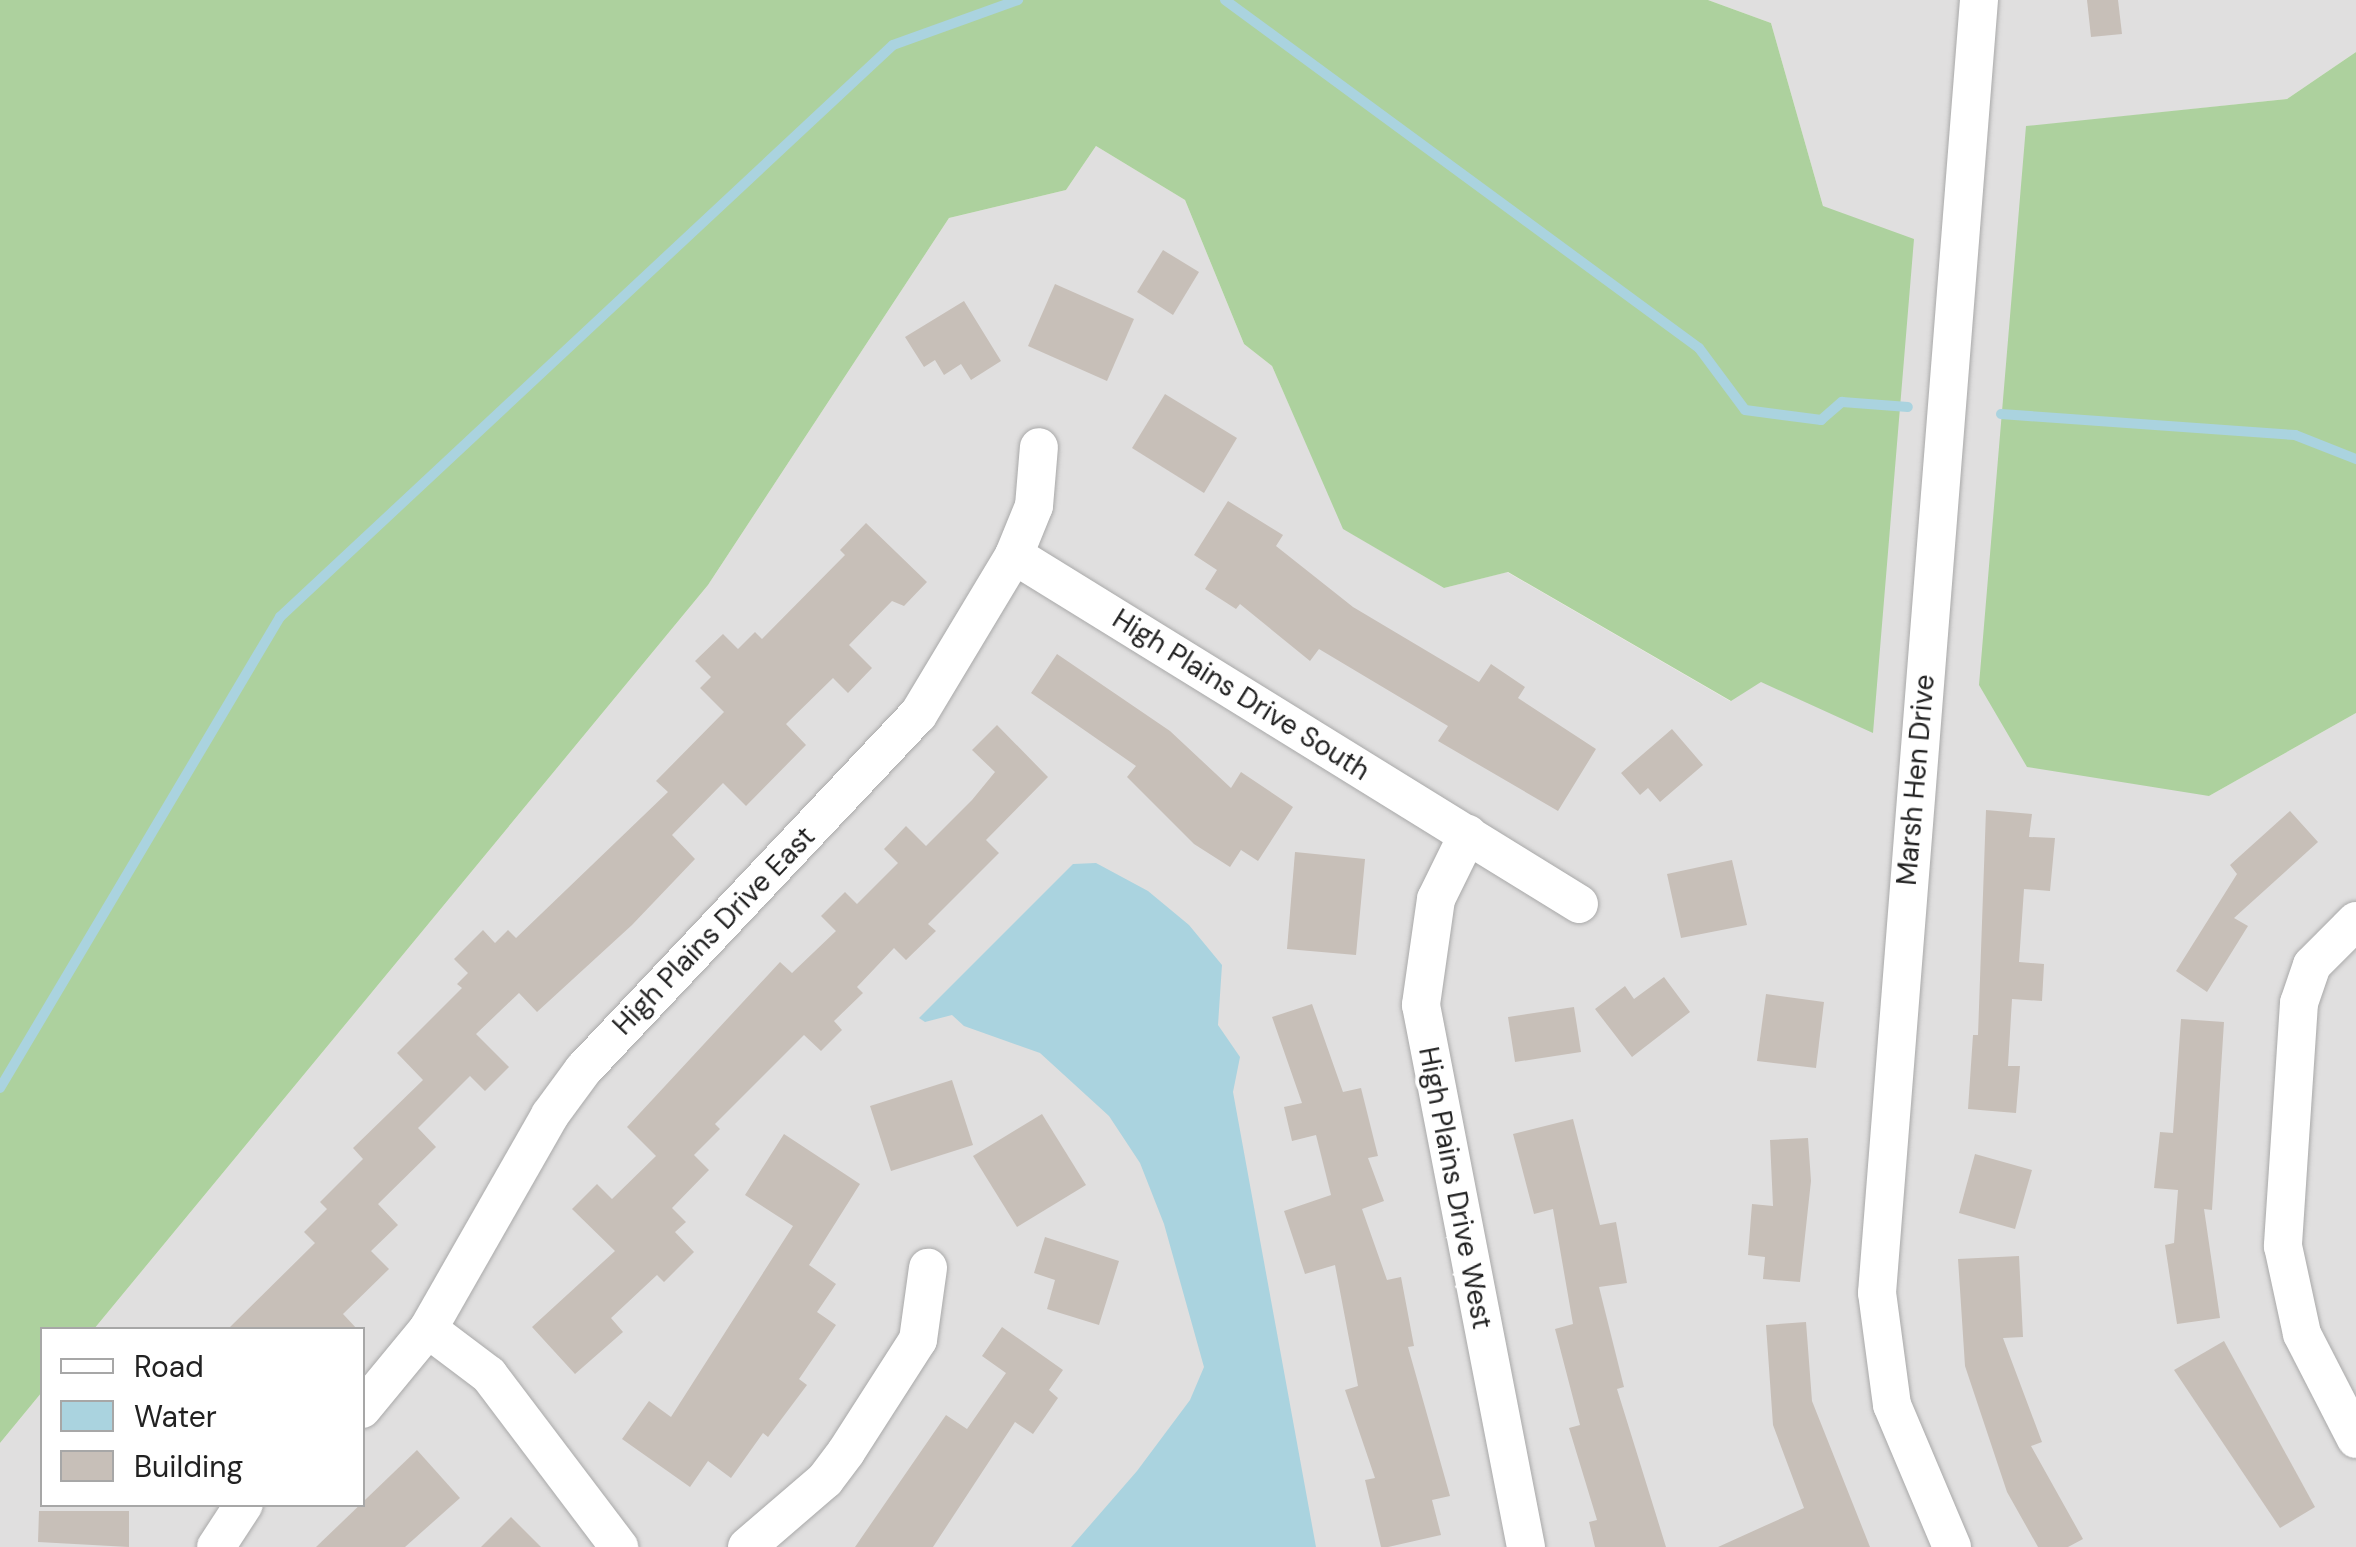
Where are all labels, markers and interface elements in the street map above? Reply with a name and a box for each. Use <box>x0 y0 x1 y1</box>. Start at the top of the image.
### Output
street label: High Plains Drive South <box>1106 602 1376 788</box>
street label: Marsh Hen Drive <box>1890 673 1942 887</box>
street label: High Plains Drive East <box>606 820 822 1042</box>
street label: High Plains Drive West <box>1411 1044 1499 1332</box>
legend <box>40 1327 365 1507</box>
text: Road <box>134 1347 204 1386</box>
text: Water <box>134 1397 217 1436</box>
text: Building <box>134 1447 243 1486</box>

